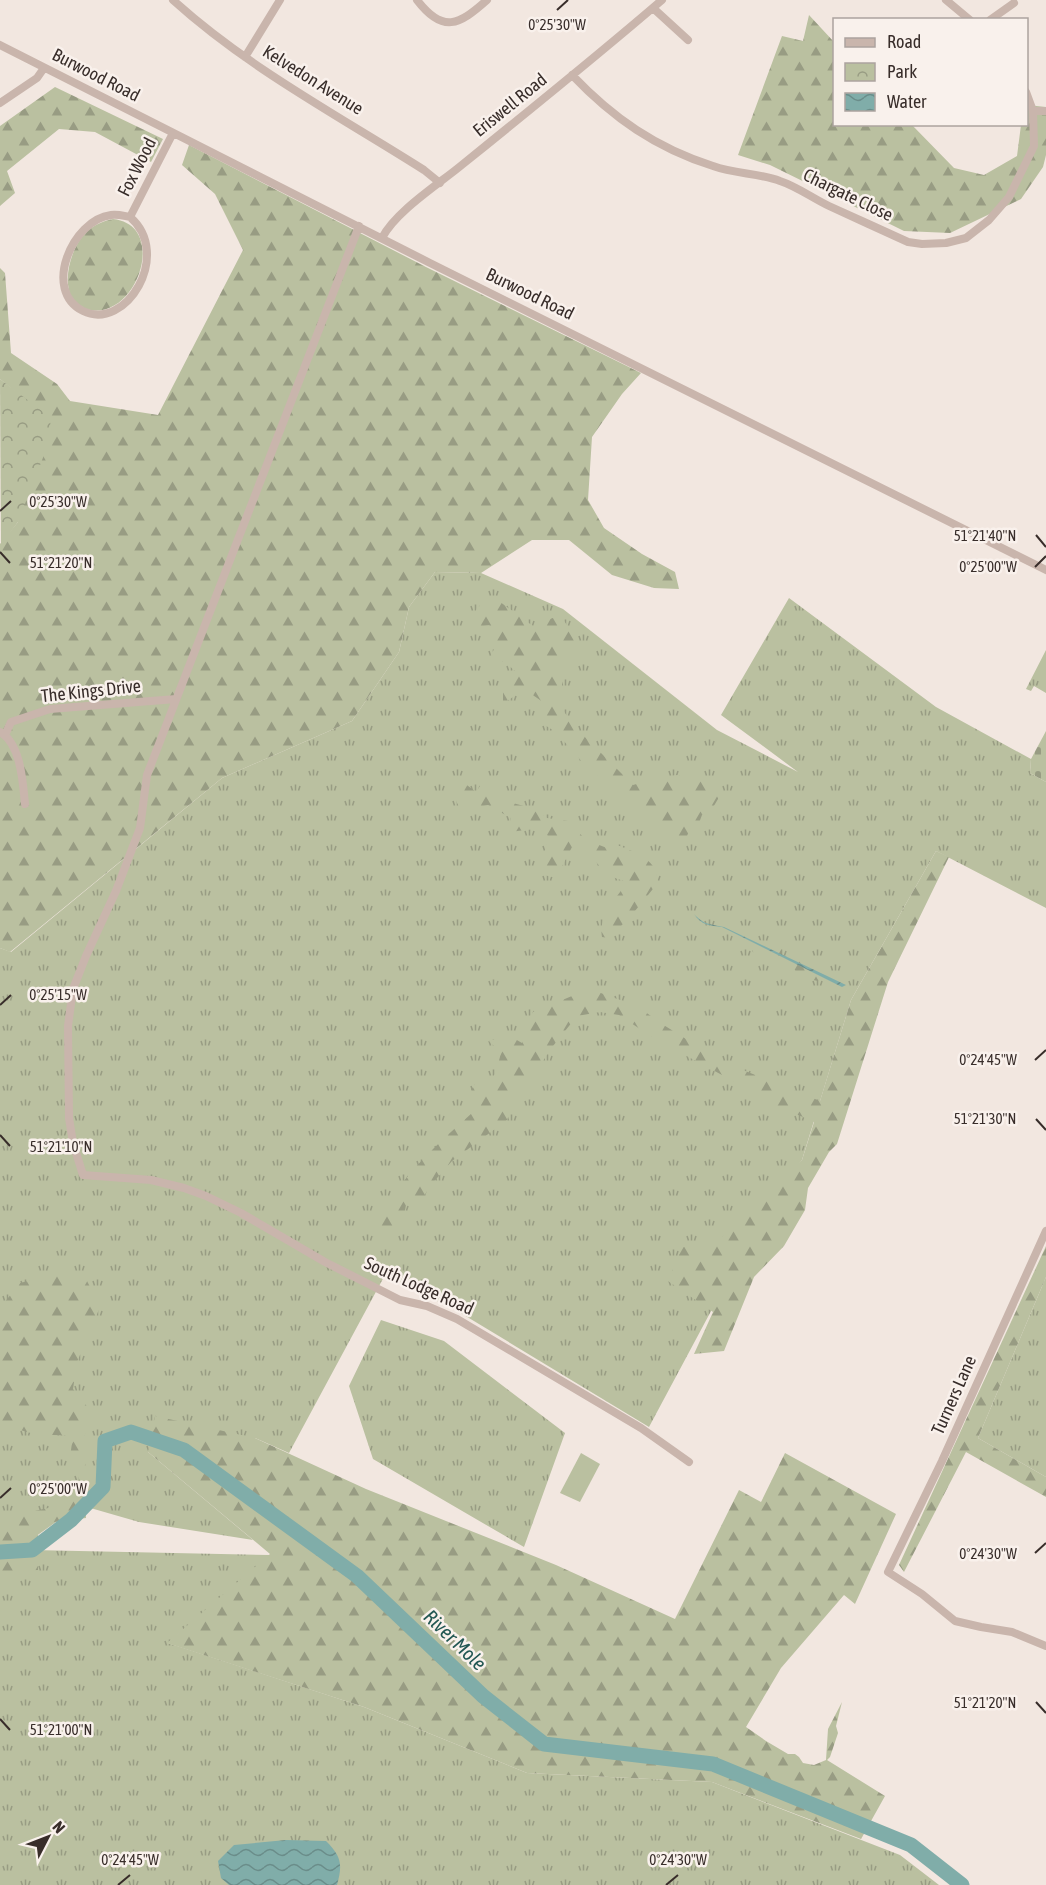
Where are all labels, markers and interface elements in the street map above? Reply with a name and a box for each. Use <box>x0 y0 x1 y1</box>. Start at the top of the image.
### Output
text: 0°25'30"W <box>528 16 586 33</box>
legend <box>833 18 1028 126</box>
text: Road <box>887 31 921 52</box>
street label: Kelvedon Avenue <box>259 40 367 119</box>
street label: Burwood Road <box>49 44 143 106</box>
text: Park <box>887 61 917 82</box>
street label: Eriswell Road <box>469 69 551 141</box>
text: Water <box>887 91 927 112</box>
street label: Fox Wood <box>113 134 160 200</box>
street label: Chargate Close <box>800 164 896 225</box>
street label: Burwood Road <box>483 263 578 324</box>
text: 0°25'30"W <box>29 493 87 510</box>
text: 51°21'40"N <box>954 527 1016 544</box>
text: 51°21'20"N <box>30 554 92 571</box>
text: 0°25'00"W <box>959 558 1017 575</box>
street label: The Kings Drive <box>40 675 142 706</box>
text: 0°25'15"W <box>29 986 87 1003</box>
text: 0°24'45"W <box>959 1051 1017 1068</box>
text: 51°21'30"N <box>954 1110 1016 1127</box>
text: 51°21'10"N <box>30 1138 92 1155</box>
street label: South Lodge Road <box>361 1252 477 1319</box>
street label: Turners Lane <box>927 1352 980 1438</box>
text: 0°25'00"W <box>29 1480 87 1497</box>
text: 0°24'30"W <box>959 1545 1017 1562</box>
water label: River Mole <box>420 1605 491 1675</box>
text: 51°21'20"N <box>954 1694 1016 1711</box>
text: 51°21'00"N <box>30 1721 92 1738</box>
north arrow <box>18 1807 78 1867</box>
text: N <box>49 1817 69 1836</box>
text: 0°24'45"W <box>101 1851 159 1868</box>
text: 0°24'30"W <box>649 1851 707 1868</box>

